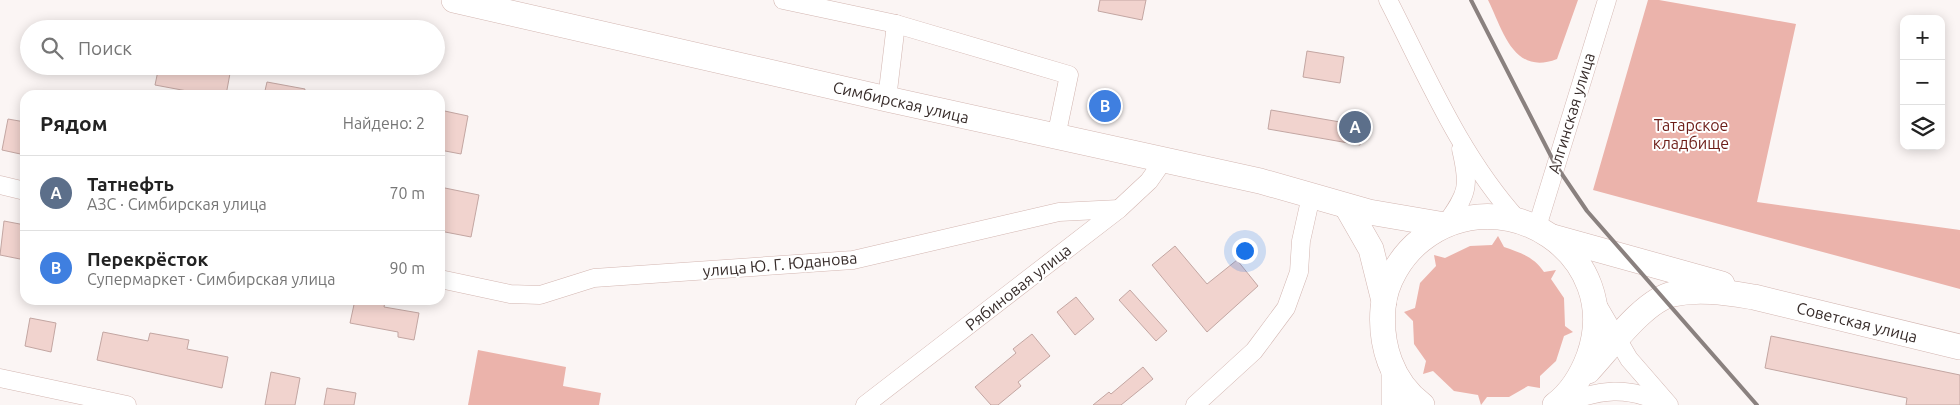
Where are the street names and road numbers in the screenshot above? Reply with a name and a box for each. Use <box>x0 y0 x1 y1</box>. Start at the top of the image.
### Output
street label: Алгинская улица <box>1544 50 1598 176</box>
street label: Симбирская улица <box>831 78 971 126</box>
street label: Рябиновая улица <box>962 240 1074 334</box>
street label: улица Ю. Г. Юданова <box>702 248 858 280</box>
street label: Советская улица <box>1795 298 1919 346</box>

